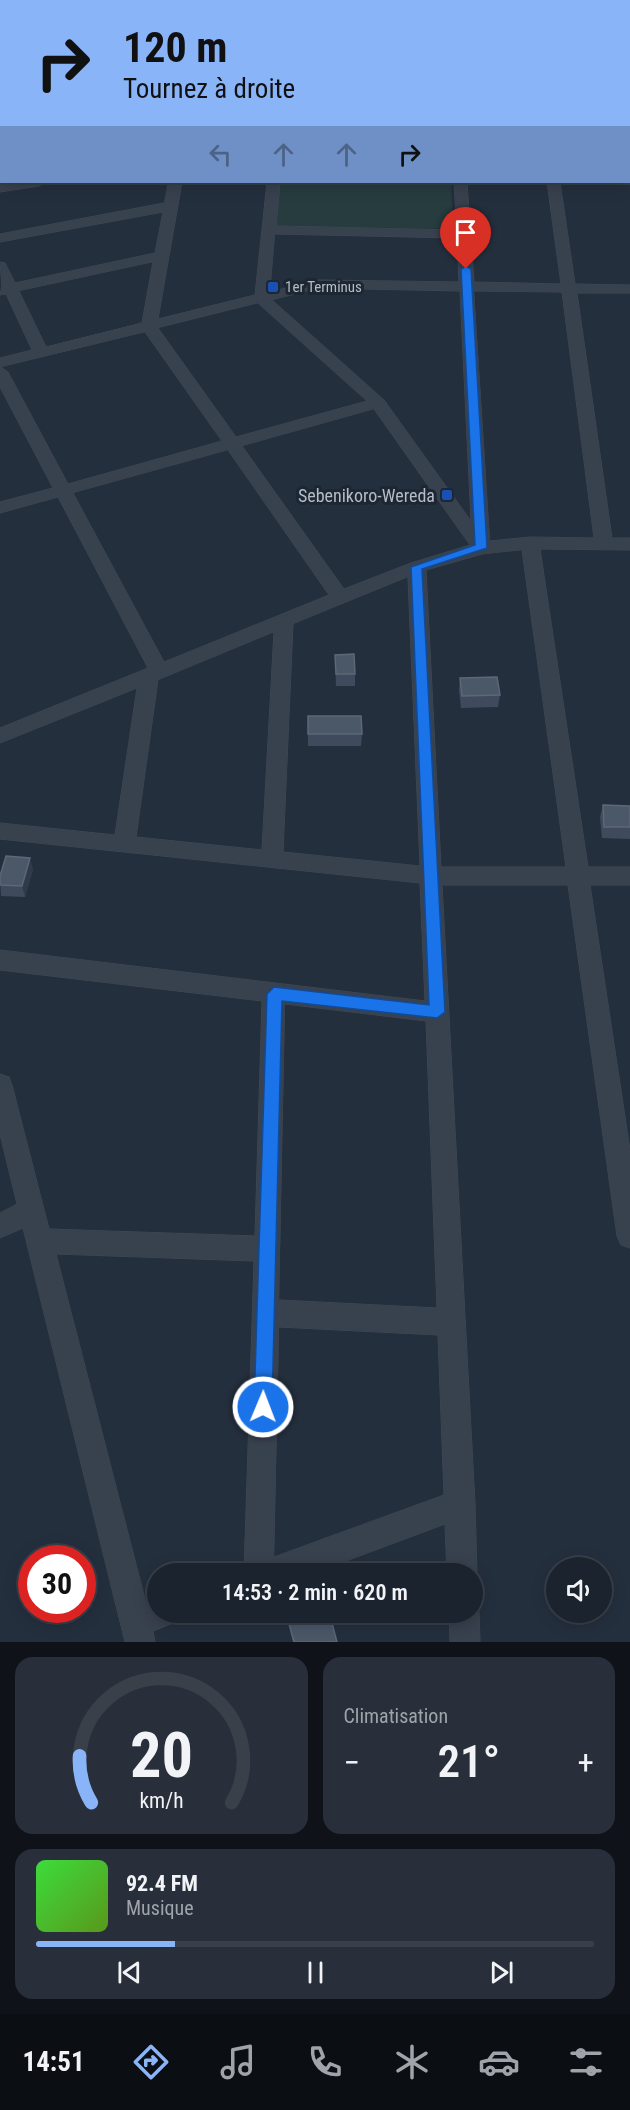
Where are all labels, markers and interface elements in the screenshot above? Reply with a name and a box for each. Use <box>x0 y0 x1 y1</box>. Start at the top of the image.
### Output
text: 120 m <box>123 23 228 72</box>
icon: right <box>24 24 102 102</box>
text: Tournez à droite <box>123 73 295 105</box>
icon: left <box>204 138 237 171</box>
icon: ahead <box>267 138 300 171</box>
icon: ahead <box>330 138 363 171</box>
icon: right <box>393 138 426 171</box>
pin <box>440 207 491 269</box>
icon: arrive <box>449 216 482 249</box>
place label: 1er Terminus <box>285 278 362 296</box>
marker: 1er Terminus <box>266 280 280 294</box>
place label: Sebenikoro-Wereda <box>298 485 435 506</box>
marker: Sebenikoro-Wereda <box>440 488 454 502</box>
position arrow <box>231 1375 295 1439</box>
speed limit sign: 30 <box>18 1545 96 1623</box>
map controls <box>546 1557 612 1623</box>
button: sound <box>546 1557 612 1623</box>
text: 14:53 · 2 min · 620 m <box>222 1580 408 1605</box>
text: Climatisation <box>344 1704 448 1728</box>
text: 20 <box>130 1719 193 1792</box>
text: 21° <box>437 1735 500 1788</box>
text: − <box>344 1743 360 1782</box>
text: + <box>578 1743 594 1782</box>
text: km/h <box>139 1788 183 1813</box>
text: 92.4 FM <box>126 1871 198 1896</box>
text: Musique <box>126 1896 194 1920</box>
icon: previous <box>113 1956 146 1989</box>
icon: pause <box>299 1956 332 1989</box>
icon: next <box>485 1956 518 1989</box>
icon: directions <box>130 2041 172 2083</box>
icon: music <box>217 2041 259 2083</box>
icon: phone <box>304 2041 346 2083</box>
icon: climate <box>391 2041 433 2083</box>
icon: car <box>478 2041 520 2083</box>
icon: filters <box>565 2041 607 2083</box>
text: 14:51 <box>23 2046 85 2078</box>

